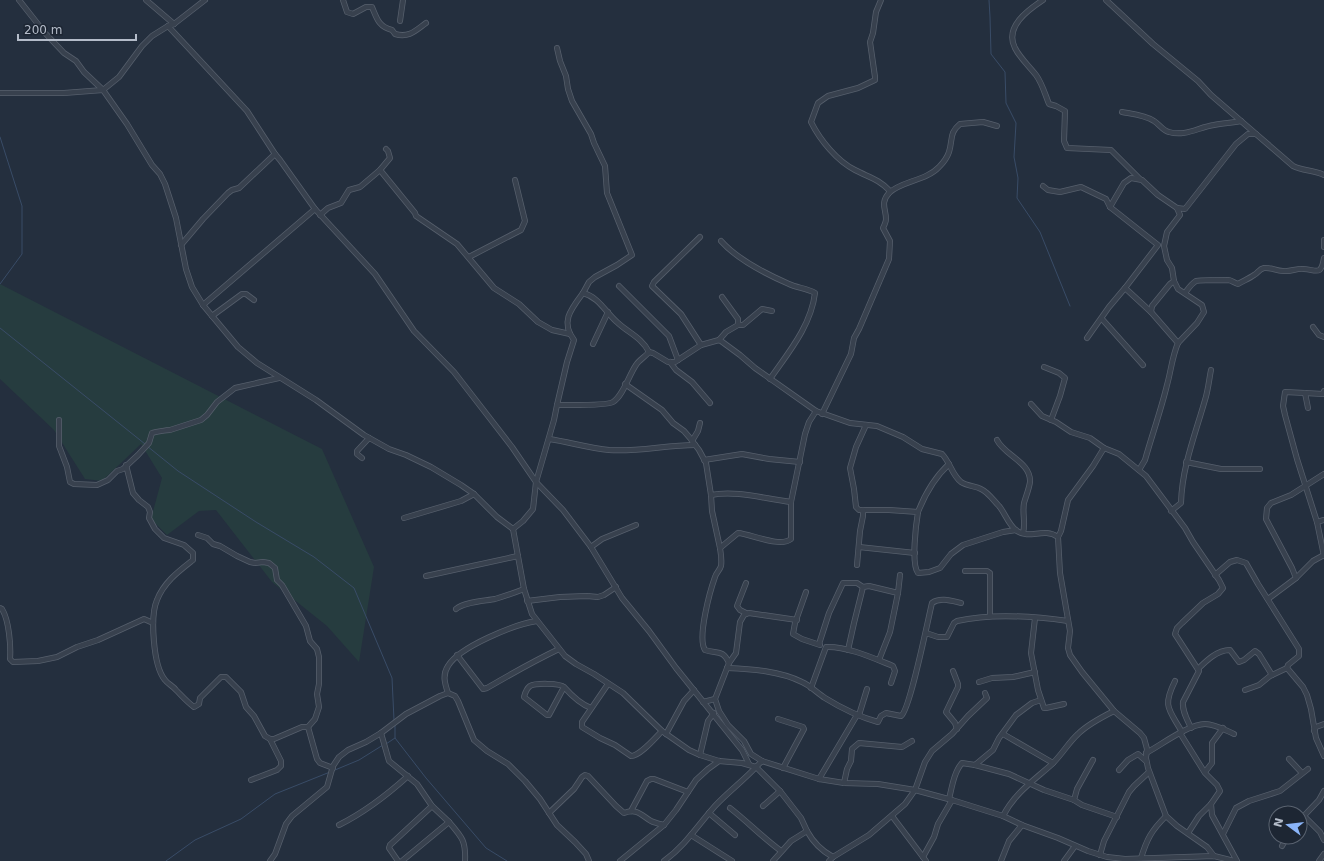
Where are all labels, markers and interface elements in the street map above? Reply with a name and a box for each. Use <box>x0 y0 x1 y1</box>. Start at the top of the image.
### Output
scale bar <box>18 16 136 42</box>
text: 200 m <box>24 23 62 37</box>
north arrow <box>1268 805 1308 845</box>
text: N <box>1271 816 1286 829</box>

